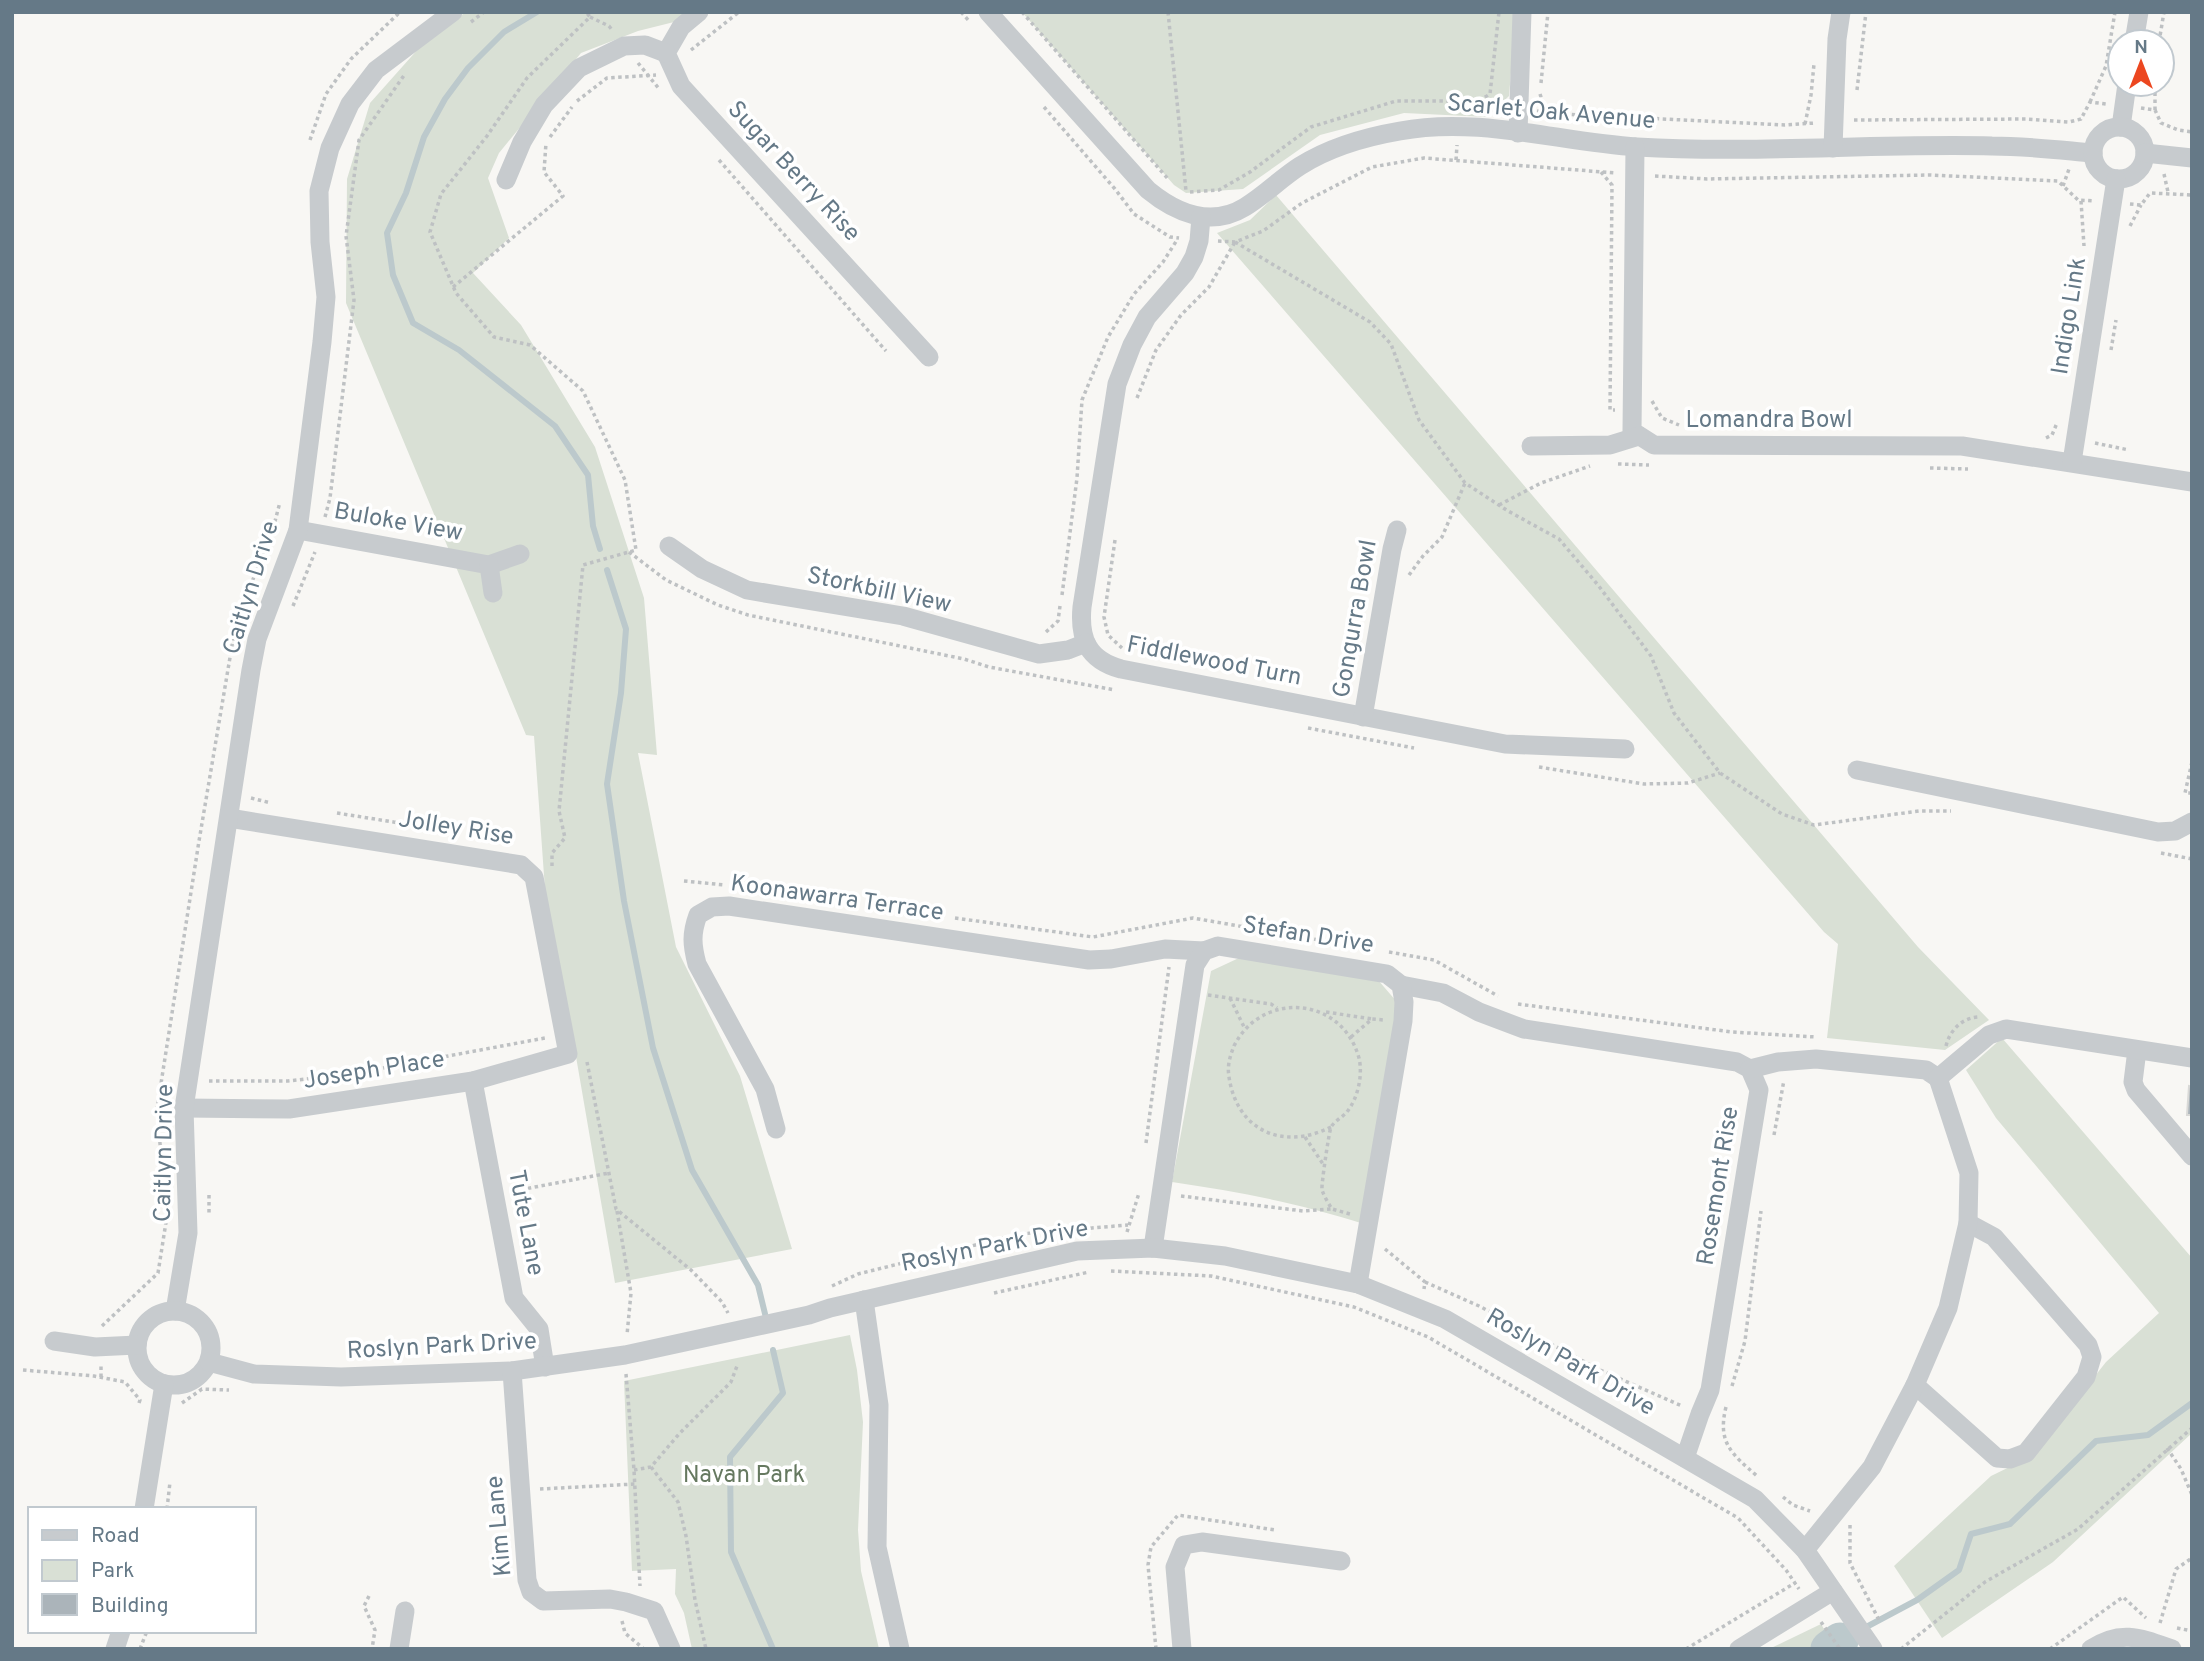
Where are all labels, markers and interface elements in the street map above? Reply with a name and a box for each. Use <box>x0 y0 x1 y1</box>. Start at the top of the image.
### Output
north arrow <box>2106 28 2176 98</box>
text: N <box>2134 36 2148 60</box>
street label: Scarlet Oak Avenue <box>1446 89 1656 137</box>
street label: Sugar Berry Rise <box>720 95 866 249</box>
street label: Indigo Link <box>2046 255 2094 377</box>
street label: Lomandra Bowl <box>1685 406 1853 436</box>
street label: Buloke View <box>331 497 465 549</box>
street label: Caitlyn Drive <box>217 518 287 658</box>
street label: Gongurra Bowl <box>1327 538 1385 700</box>
street label: Storkbill View <box>804 561 954 621</box>
street label: Fiddlewood Turn <box>1124 630 1304 694</box>
street label: Jolley Rise <box>396 805 516 853</box>
street label: Koonawarra Terrace <box>729 869 945 929</box>
street label: Stefan Drive <box>1240 911 1376 961</box>
street label: Joseph Place <box>301 1045 447 1097</box>
street label: Caitlyn Drive <box>149 1084 181 1222</box>
street label: Rosemont Rise <box>1692 1104 1746 1268</box>
street label: Tute Lane <box>500 1168 550 1278</box>
street label: Roslyn Park Drive <box>899 1214 1091 1280</box>
street label: Roslyn Park Drive <box>1480 1302 1660 1424</box>
street label: Roslyn Park Drive <box>346 1327 538 1367</box>
park label: Navan Park <box>683 1461 805 1491</box>
street label: Kim Lane <box>481 1474 519 1578</box>
legend <box>28 1507 256 1633</box>
text: Road <box>91 1523 140 1550</box>
text: Park <box>91 1558 134 1585</box>
text: Building <box>91 1593 169 1620</box>

